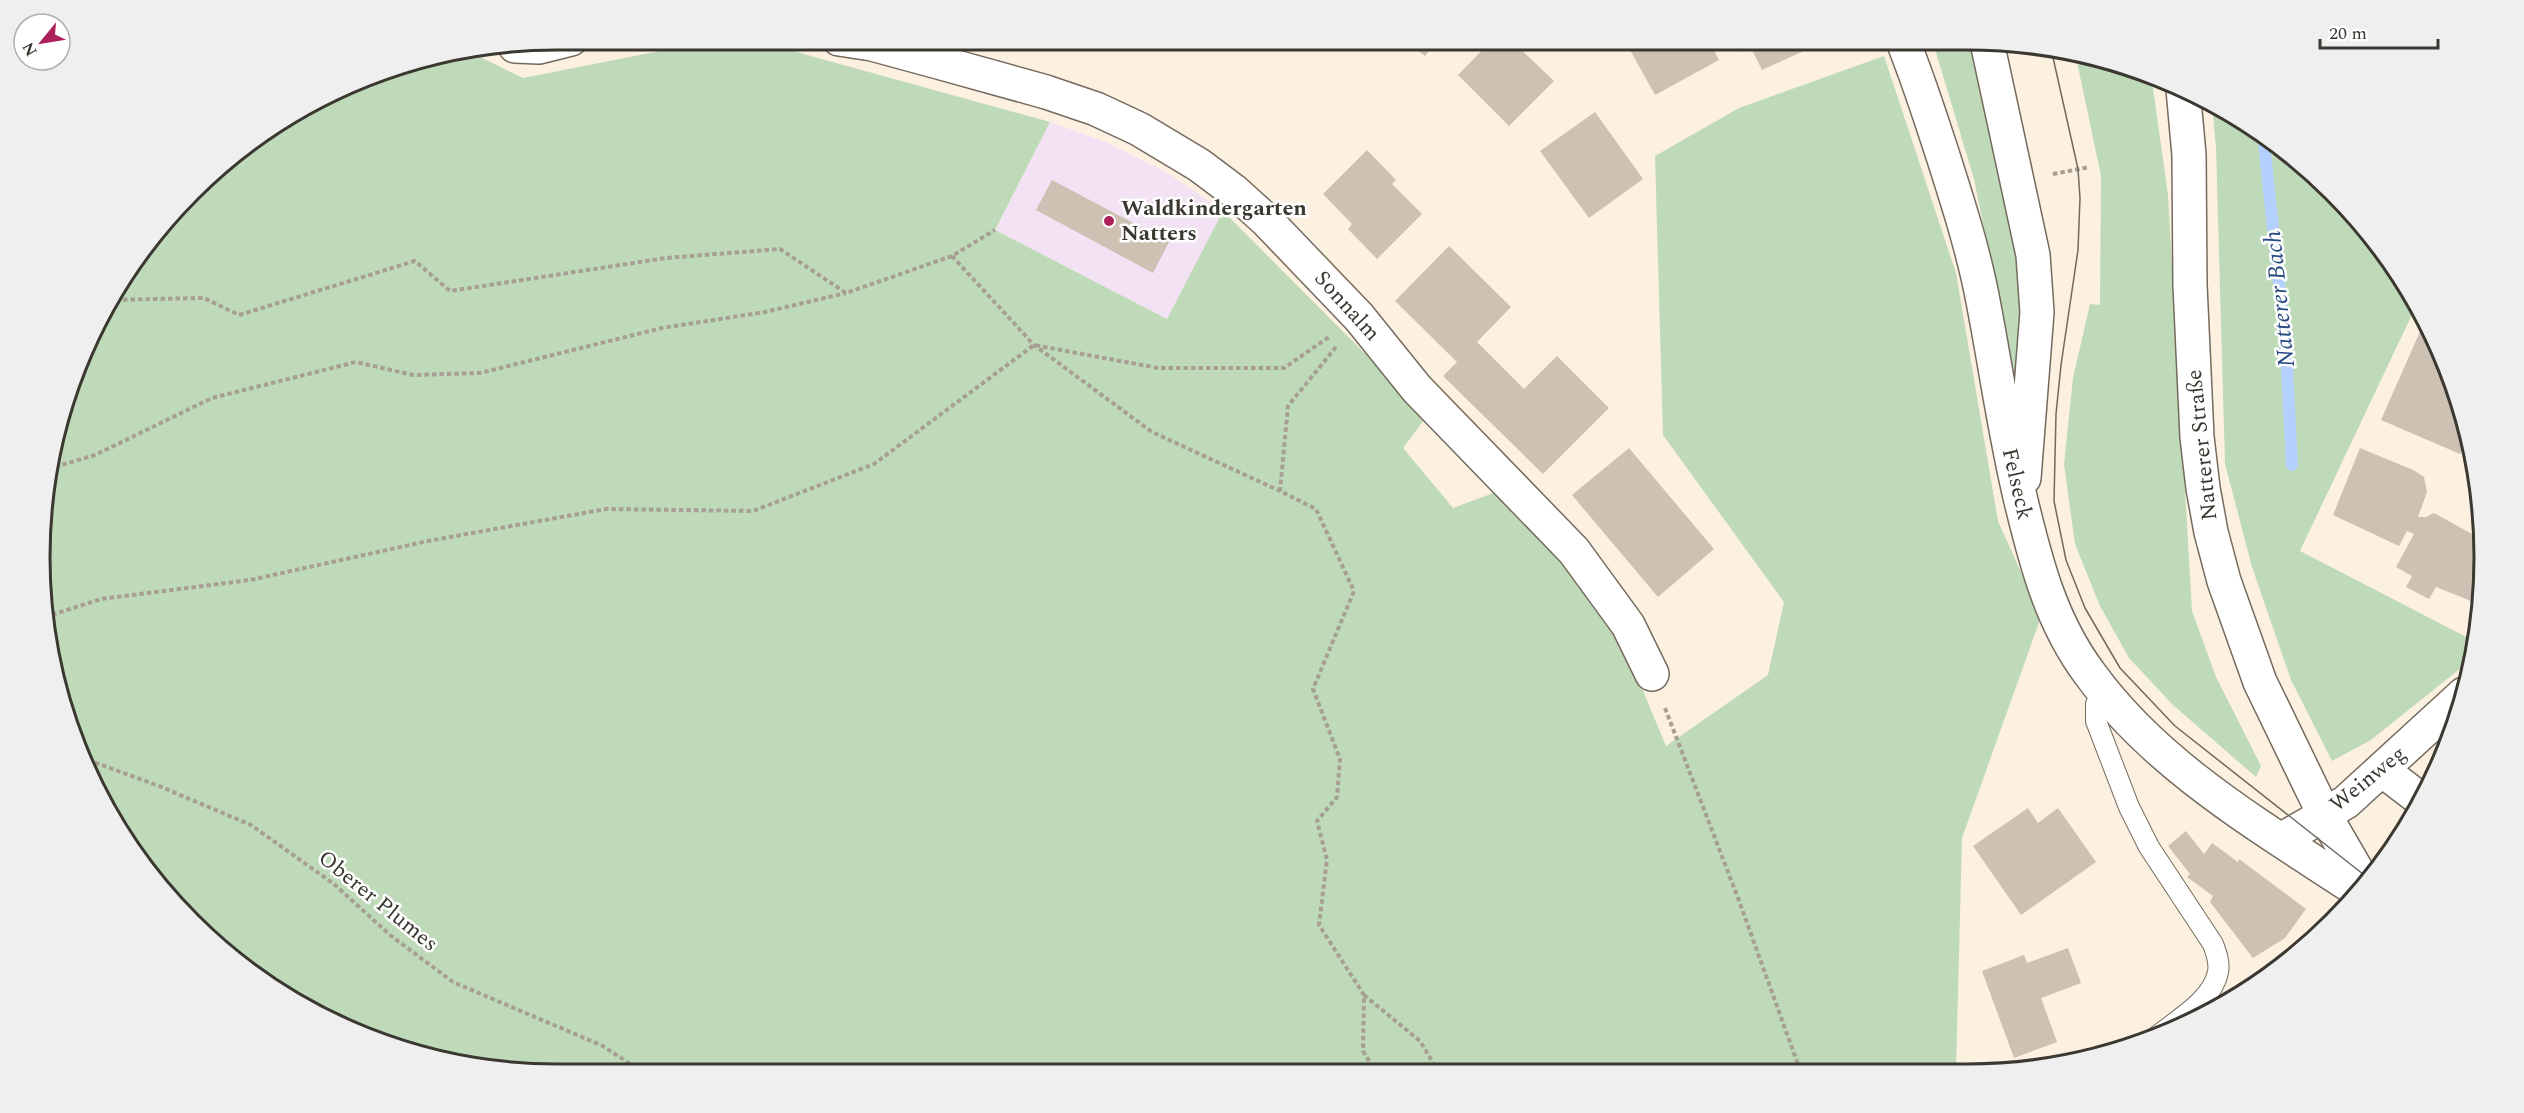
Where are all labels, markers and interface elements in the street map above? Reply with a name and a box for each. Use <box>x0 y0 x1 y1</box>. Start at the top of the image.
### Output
north arrow <box>12 12 72 72</box>
scale bar <box>2320 12 2438 50</box>
text: 20 m <box>2329 20 2367 47</box>
text: N <box>16 37 44 61</box>
place label: Waldkindergarten Natters <box>1121 192 1307 250</box>
marker: Waldkindergarten Natters <box>1102 214 1116 228</box>
water label: Natterer Bach <box>2255 229 2305 369</box>
street label: Sonnalm <box>1306 263 1388 349</box>
street label: Natterer Straße <box>2178 368 2226 522</box>
street label: Felseck <box>1993 445 2041 523</box>
street label: Weinweg <box>2322 738 2414 820</box>
street label: Oberer Plumes <box>311 842 445 960</box>

